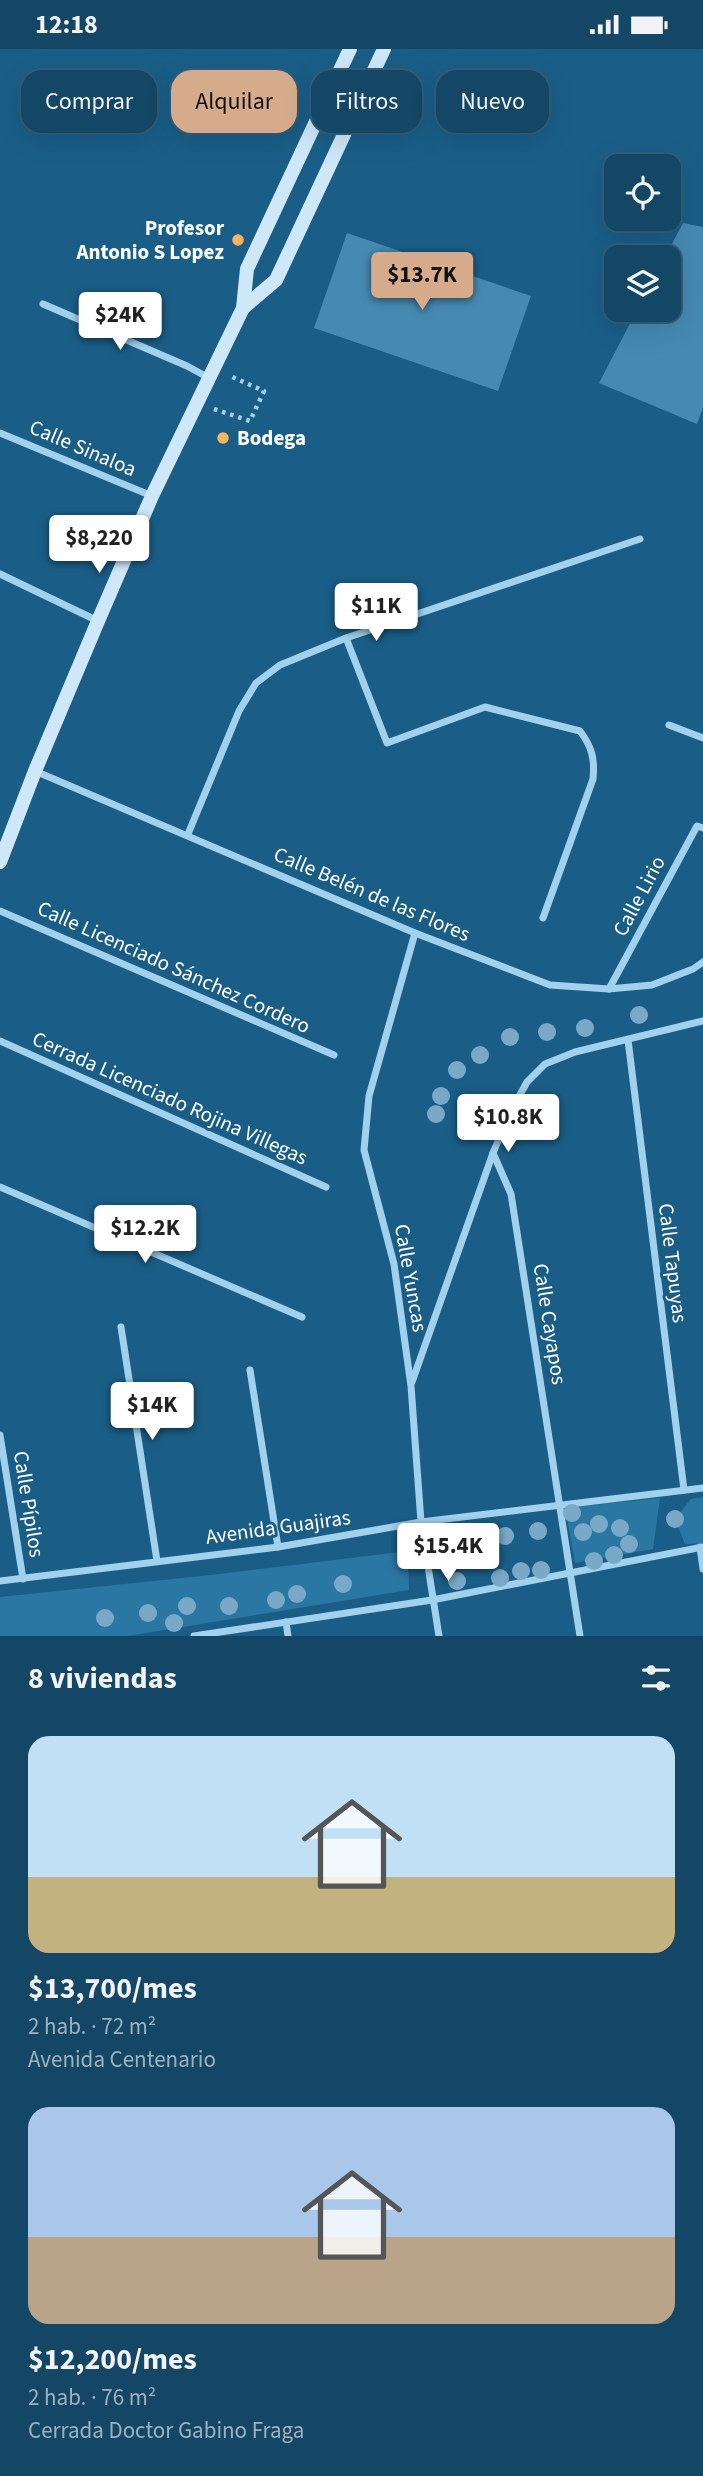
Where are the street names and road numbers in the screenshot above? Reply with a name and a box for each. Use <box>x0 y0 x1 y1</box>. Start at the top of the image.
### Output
street label: Calle Sinaloa <box>25 412 141 484</box>
street label: Calle Belén de las Flores <box>269 839 475 949</box>
street label: Calle Lirio <box>605 851 673 941</box>
street label: Calle Licenciado Sánchez Cordero <box>33 893 315 1041</box>
street label: Cerrada Licenciado Rojina Villegas <box>27 1024 313 1173</box>
street label: Calle Tapuyas <box>651 1202 695 1325</box>
street label: Calle Yuncas <box>387 1222 435 1334</box>
street label: Calle Cayapos <box>526 1261 574 1387</box>
street label: Calle Pípilos <box>6 1449 52 1560</box>
street label: Avenida Guajiras <box>204 1502 353 1552</box>

